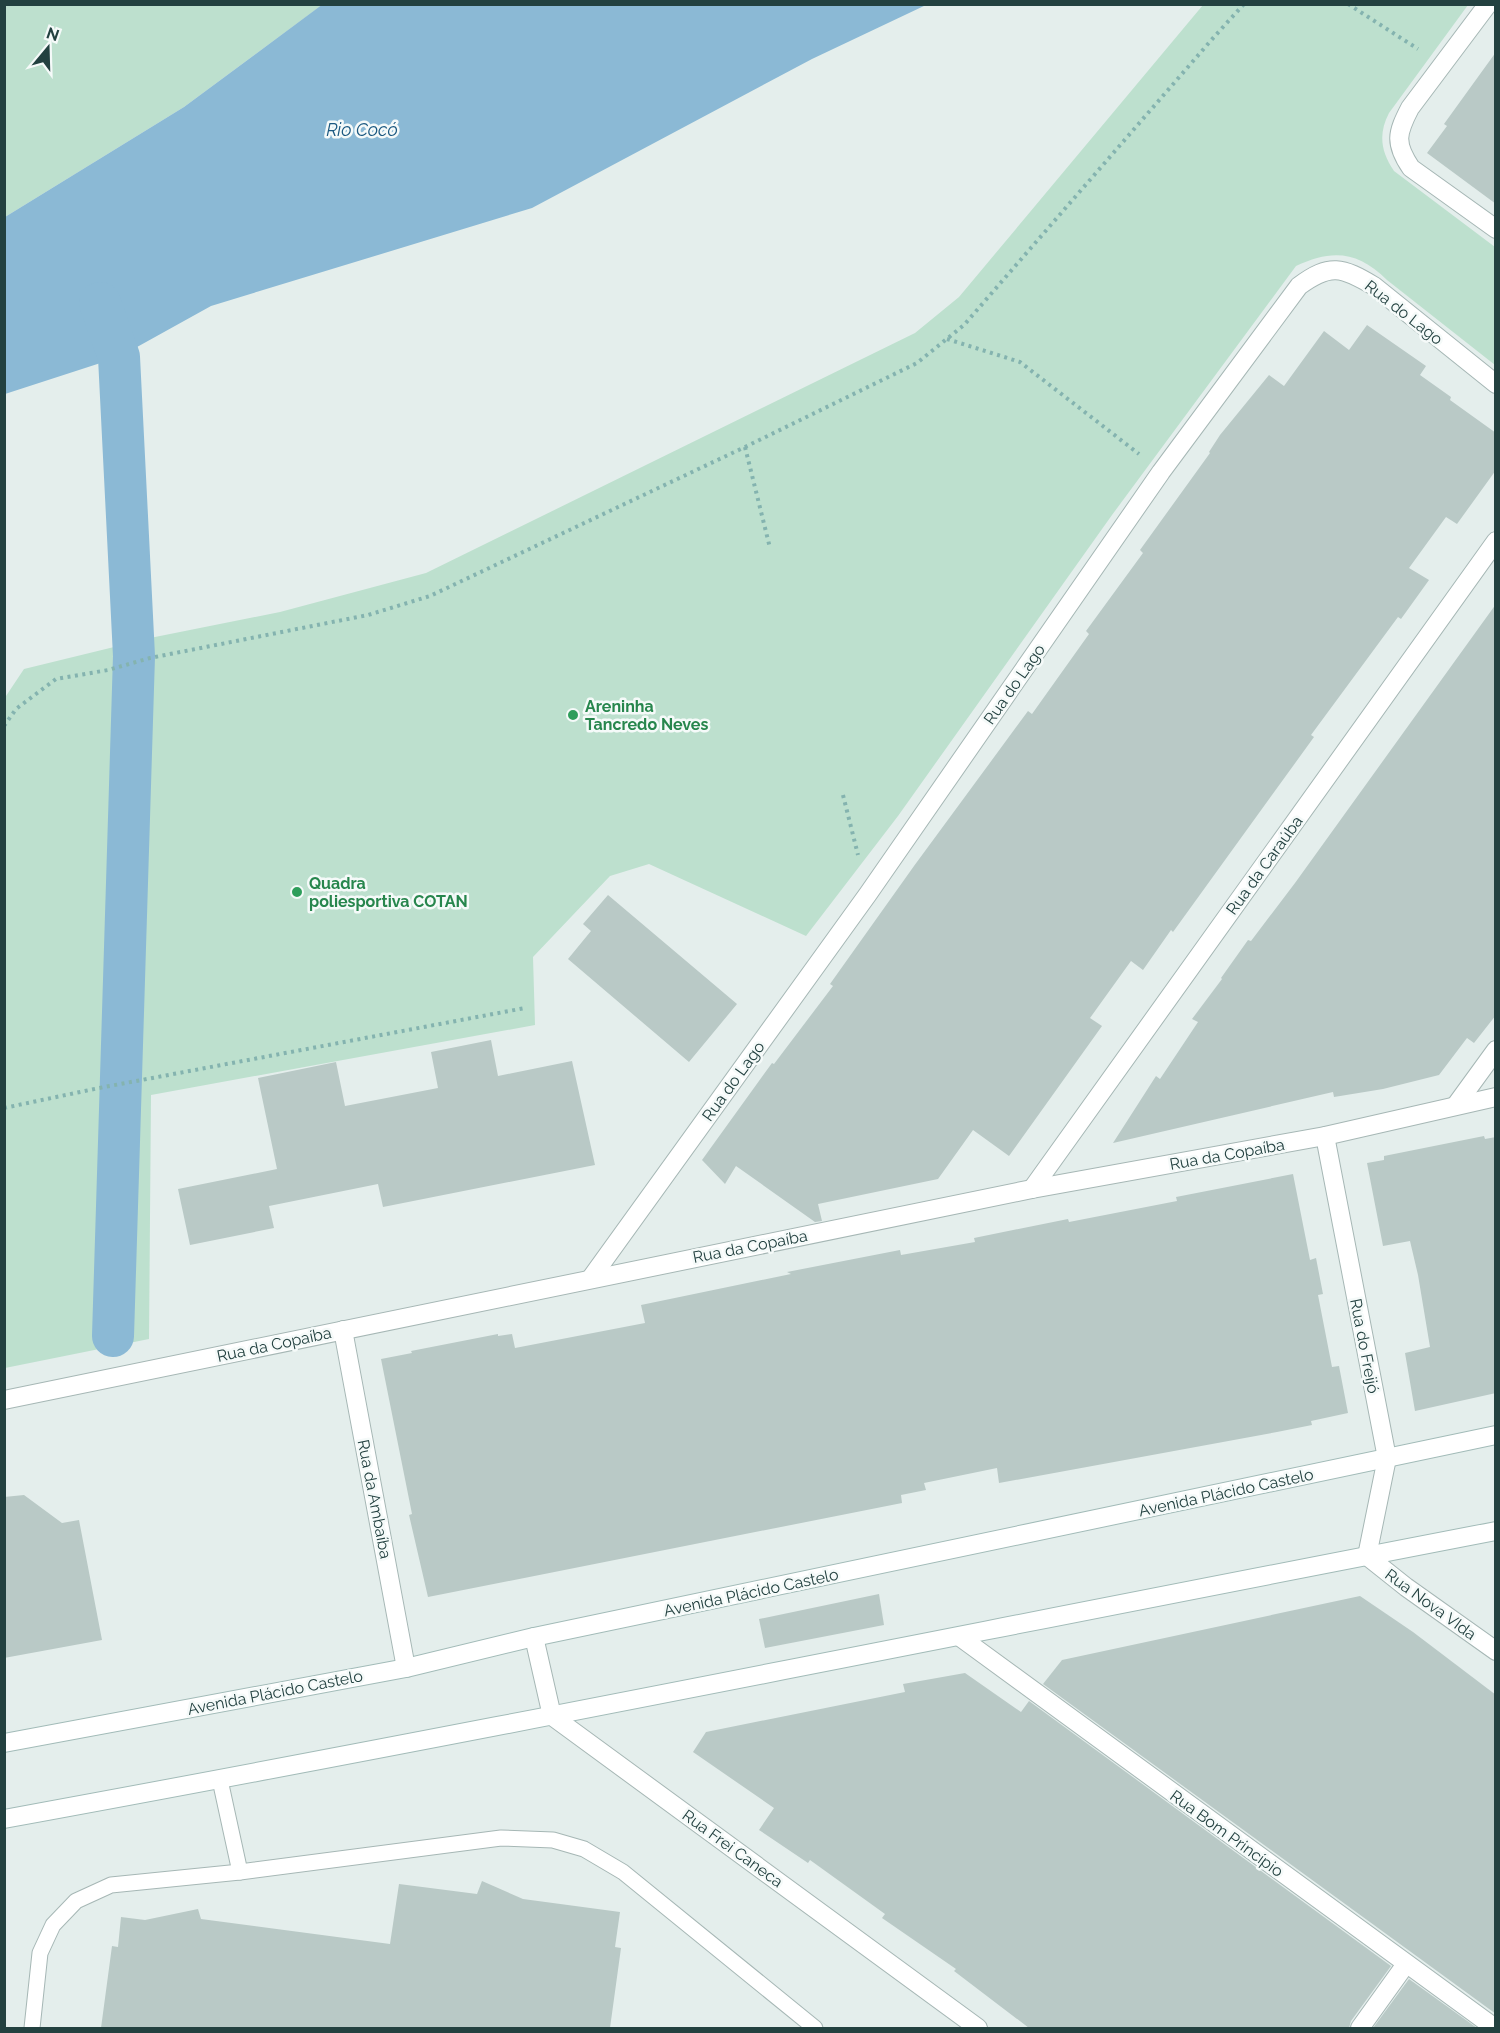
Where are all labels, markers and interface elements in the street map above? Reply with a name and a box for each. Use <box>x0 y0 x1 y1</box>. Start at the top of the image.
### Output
north arrow <box>18 18 78 78</box>
text: N <box>44 23 62 45</box>
water label: Rio Cocó <box>326 119 398 140</box>
street label: Rua do Lago <box>1361 276 1446 349</box>
street label: Rua do Lago <box>980 640 1049 728</box>
place label: Areninha Tancredo Neves <box>585 697 708 734</box>
marker: Areninha Tancredo Neves <box>566 708 580 722</box>
street label: Rua da Caraúba <box>1222 812 1307 918</box>
place label: Quadra poliesportiva COTAN <box>309 874 468 911</box>
marker: Quadra poliesportiva COTAN <box>290 885 304 899</box>
street label: Rua do Lago <box>698 1038 769 1125</box>
street label: Rua da Copaíba <box>1168 1135 1286 1174</box>
street label: Rua da Copaíba <box>691 1226 809 1267</box>
street label: Rua do Freijó <box>1346 1297 1383 1395</box>
street label: Rua da Copaíba <box>215 1323 333 1366</box>
street label: Rua da Ambaíba <box>354 1438 395 1560</box>
street label: Avenida Plácido Castelo <box>1137 1465 1315 1520</box>
street label: Avenida Plácido Castelo <box>662 1565 840 1620</box>
street label: Rua Nova VIda <box>1381 1565 1480 1644</box>
street label: Avenida Plácido Castelo <box>186 1666 364 1719</box>
street label: Rua Bom Princípio <box>1166 1786 1287 1881</box>
street label: Rua Frei Caneca <box>679 1806 787 1891</box>

